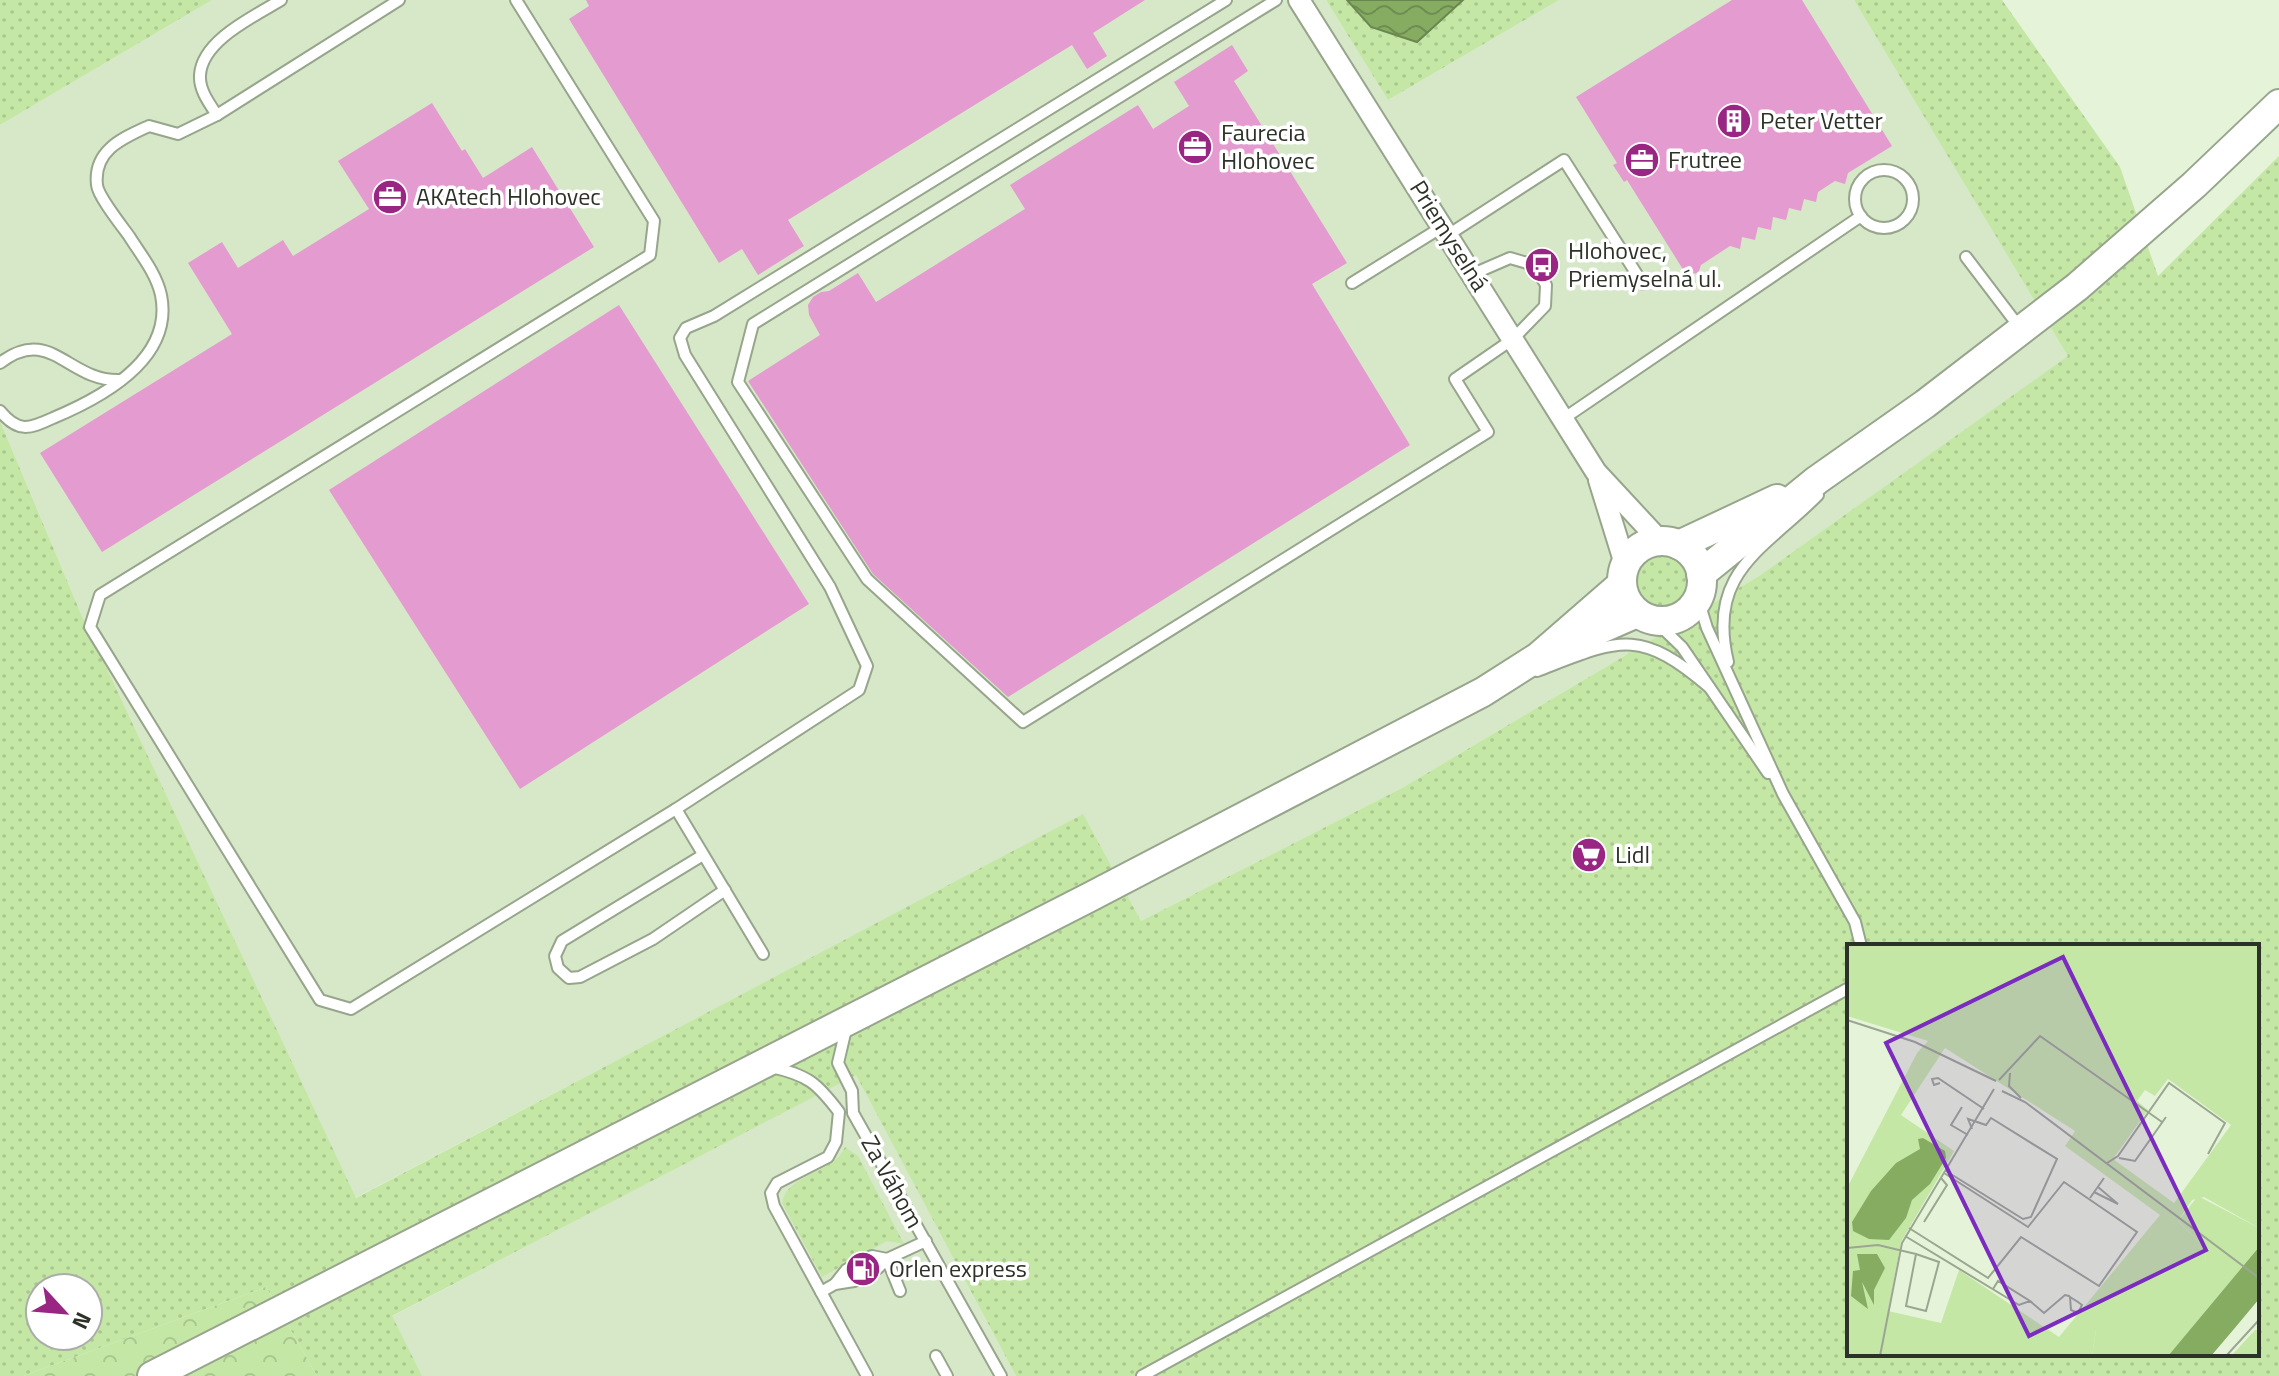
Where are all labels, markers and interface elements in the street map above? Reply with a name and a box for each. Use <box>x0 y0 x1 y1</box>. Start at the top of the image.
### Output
building icon: Peter Vetter <box>1715 102 1753 140</box>
place label: Peter Vetter <box>1760 102 1883 138</box>
place label: Faurecia Hlohovec <box>1221 114 1315 178</box>
office icon: Faurecia Hlohovec <box>1176 128 1214 166</box>
office icon: Frutree <box>1623 141 1661 179</box>
place label: Frutree <box>1668 141 1742 177</box>
street label: Priemyselná <box>1401 173 1498 298</box>
office icon: AKAtech Hlohovec <box>371 178 409 216</box>
place label: AKAtech Hlohovec <box>416 178 601 214</box>
place label: Hlohovec, Priemyselná ul. <box>1568 232 1722 296</box>
bus stop icon: Hlohovec, Priemyselná ul. <box>1523 246 1561 284</box>
supermarket icon: Lidl <box>1570 836 1608 874</box>
place label: Lidl <box>1615 836 1650 872</box>
inset map <box>1847 944 2259 1356</box>
street label: Za Váhom <box>853 1129 933 1234</box>
fuel station icon: Orlen express <box>844 1250 882 1288</box>
place label: Orlen express <box>889 1250 1027 1286</box>
north arrow <box>24 1272 104 1352</box>
text: N <box>63 1306 101 1335</box>

